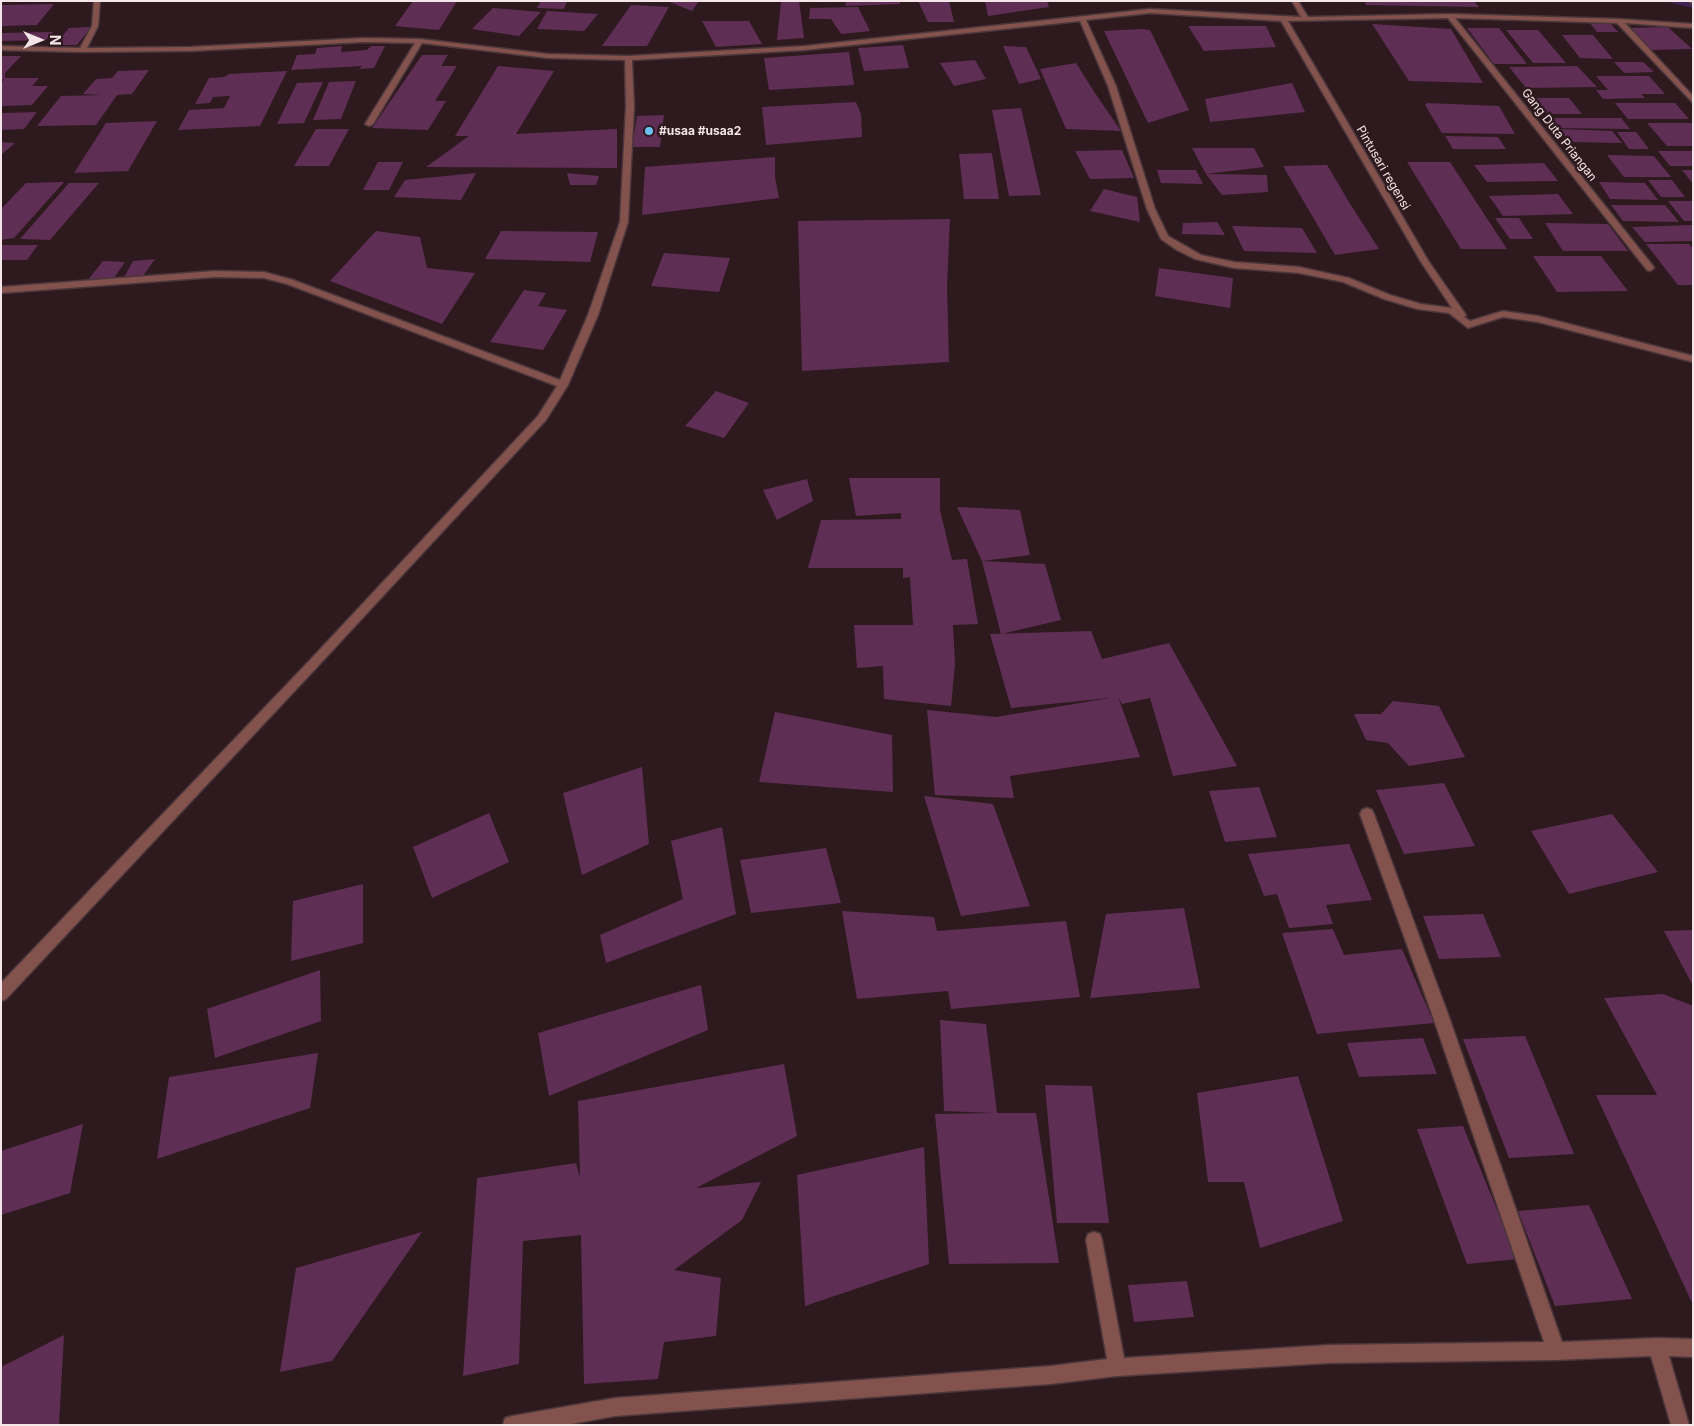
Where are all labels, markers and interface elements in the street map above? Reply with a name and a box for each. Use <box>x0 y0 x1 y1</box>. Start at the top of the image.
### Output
north arrow <box>15 15 65 65</box>
text: N <box>47 35 64 45</box>
street label: Gang Duta Priangan <box>1518 86 1600 184</box>
street label: Pintusari regensi <box>1353 123 1413 213</box>
place label: #usaa #usaa2 <box>659 124 741 138</box>
marker: #usaa #usaa2 <box>643 125 655 137</box>

